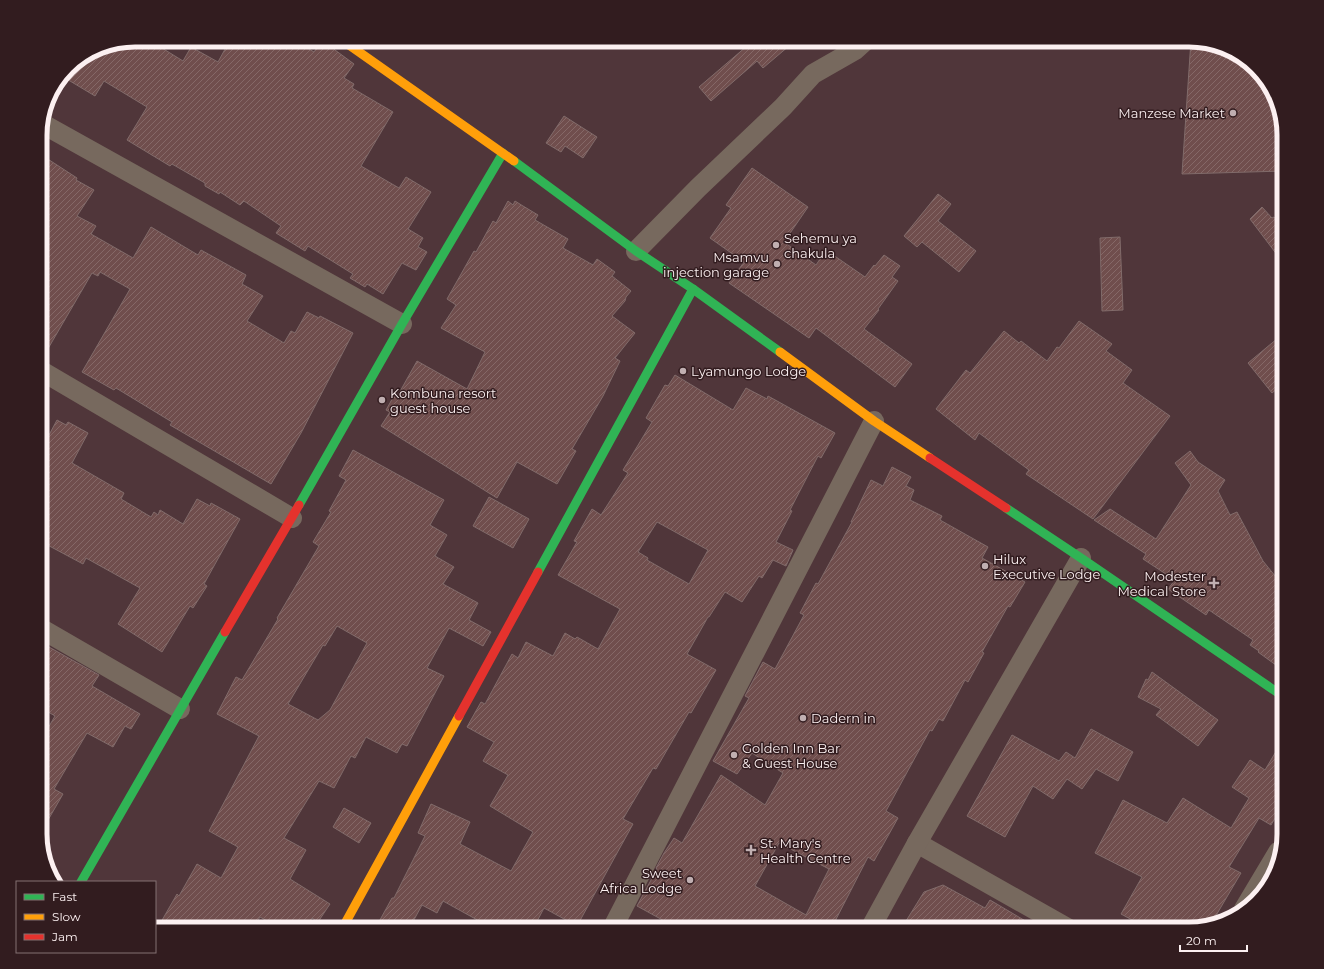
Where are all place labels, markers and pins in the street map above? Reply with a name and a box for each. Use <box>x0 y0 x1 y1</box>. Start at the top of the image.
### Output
place label: Manzese Market <box>1118 105 1225 121</box>
marker: Manzese Market <box>1228 108 1238 118</box>
place label: Sehemu ya chakula <box>784 230 857 261</box>
marker: Sehemu ya chakula <box>771 240 781 250</box>
place label: Msamvu injection garage <box>663 249 769 280</box>
marker: Msamvu injection garage <box>772 259 782 269</box>
place label: Lyamungo Lodge <box>691 363 806 379</box>
marker: Lyamungo Lodge <box>678 366 688 376</box>
place label: Kombuna resort guest house <box>390 385 496 416</box>
marker: Kombuna resort guest house <box>377 395 387 405</box>
place label: Hilux Executive Lodge <box>993 551 1100 582</box>
marker: Hilux Executive Lodge <box>980 561 990 571</box>
place label: Modester Medical Store <box>1117 568 1206 599</box>
marker: Modester Medical Store <box>1209 578 1219 588</box>
place label: Dadern in <box>811 710 876 726</box>
marker: Dadern in <box>798 713 808 723</box>
place label: Golden Inn Bar & Guest House <box>742 740 840 771</box>
marker: Golden Inn Bar & Guest House <box>729 750 739 760</box>
place label: St. Mary's Health Centre <box>760 835 851 866</box>
marker: St. Mary's Health Centre <box>745 844 757 856</box>
place label: Sweet Africa Lodge <box>600 865 682 896</box>
marker: Sweet Africa Lodge <box>685 875 695 885</box>

